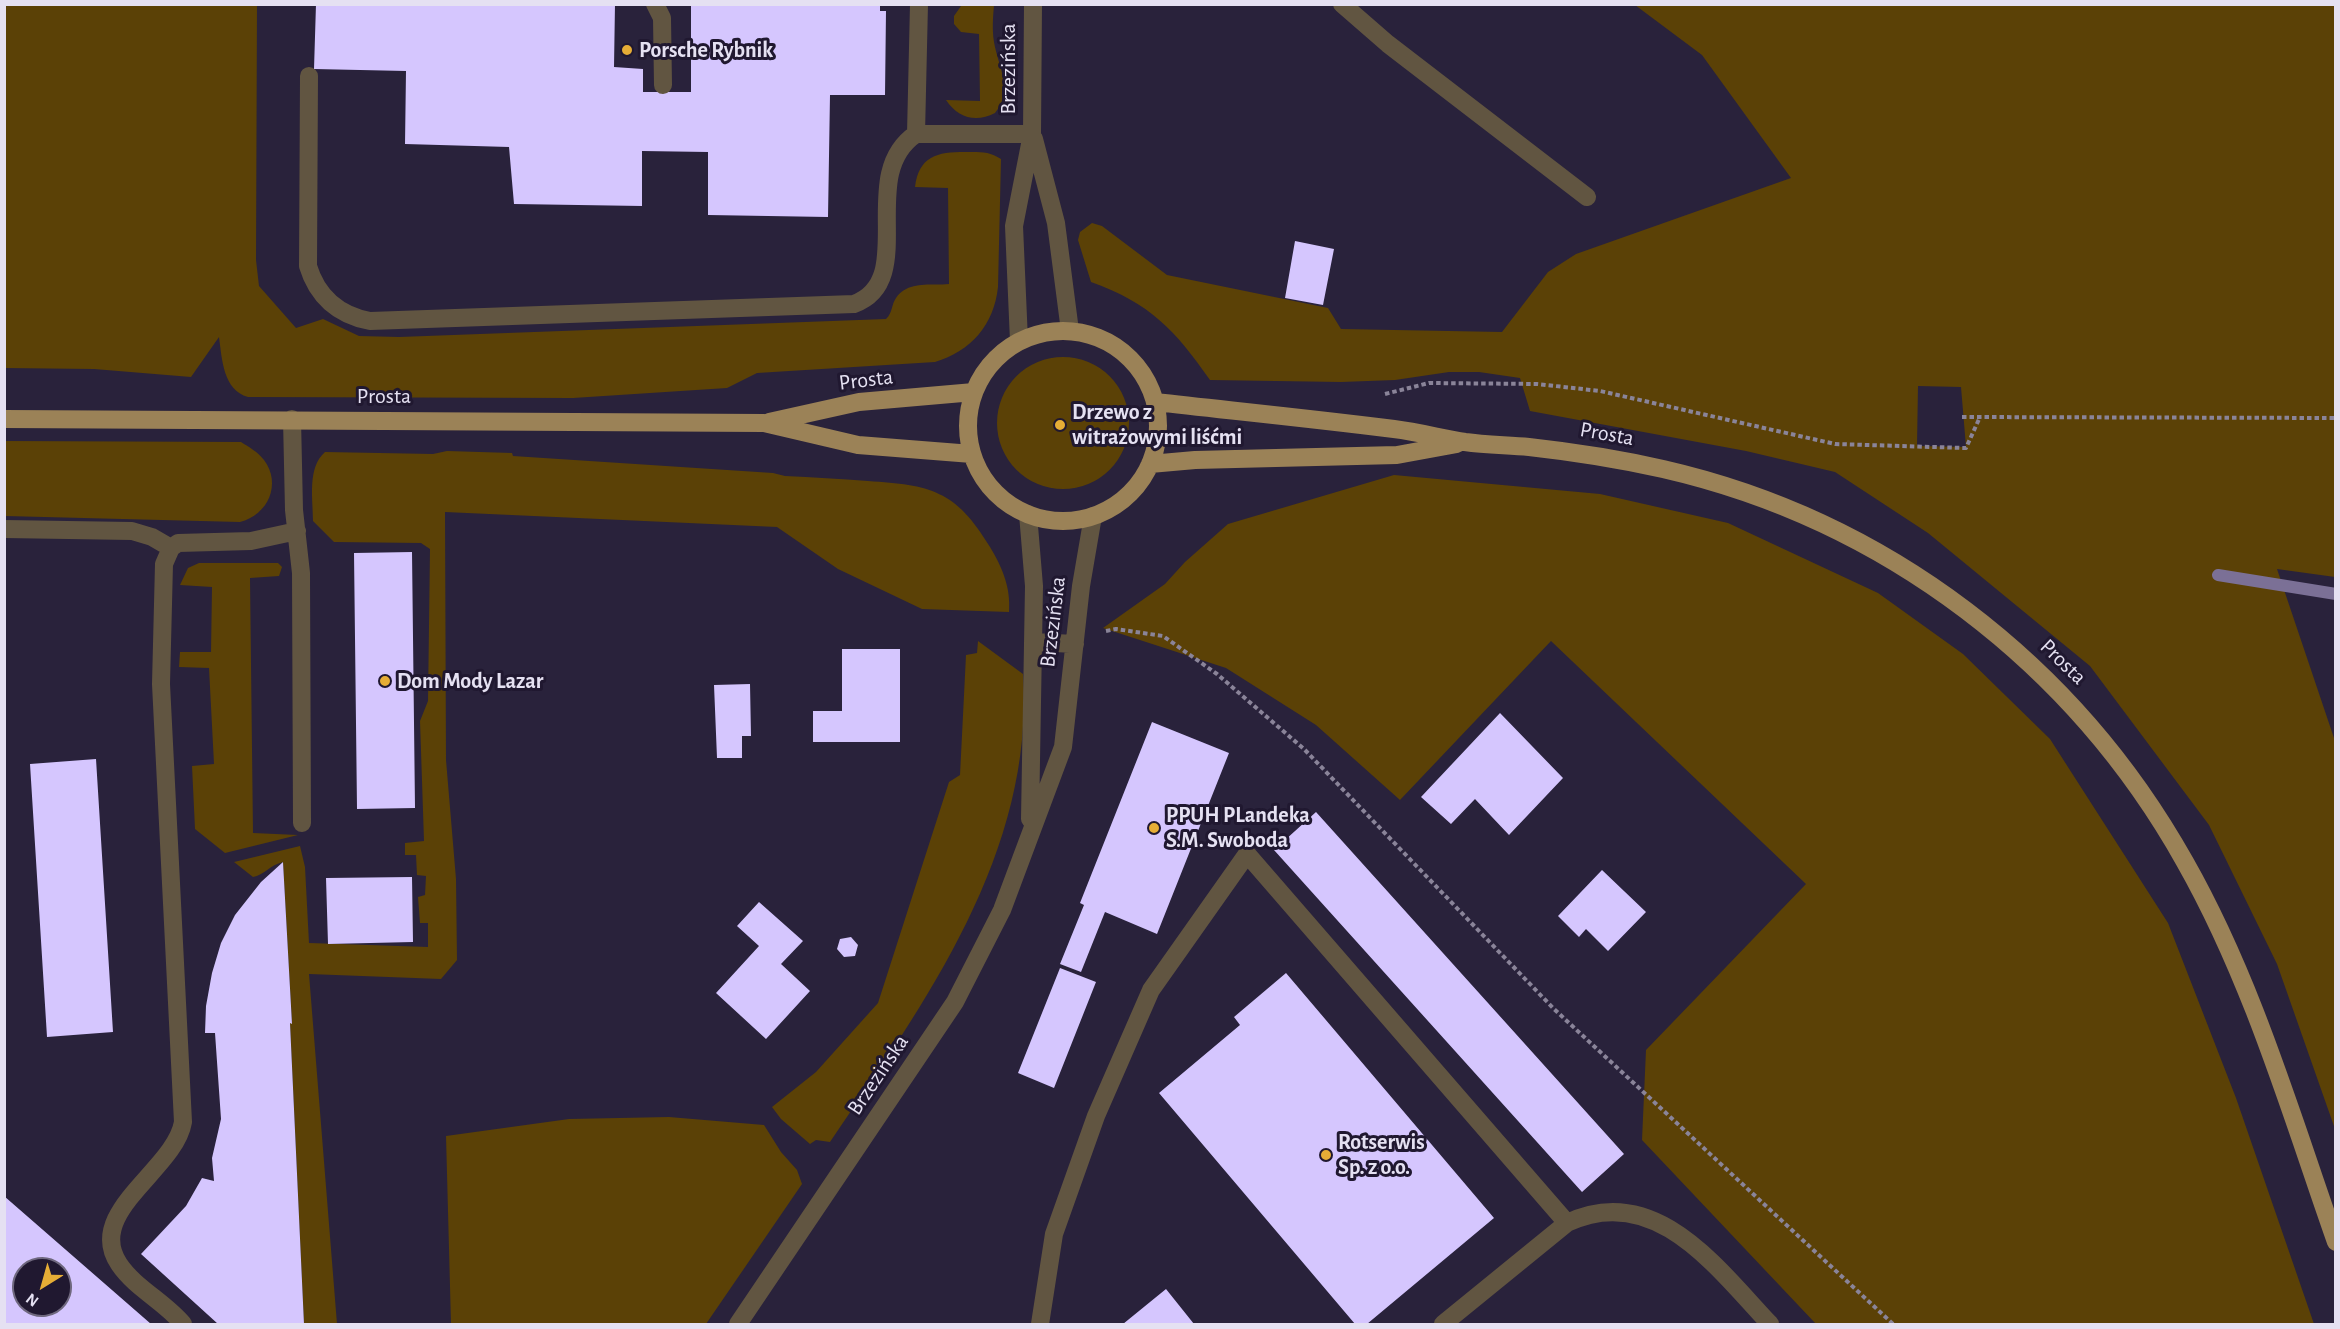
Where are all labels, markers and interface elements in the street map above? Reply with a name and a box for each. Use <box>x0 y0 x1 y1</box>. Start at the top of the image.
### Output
street label: Brzezińska <box>995 23 1021 115</box>
place label: Porsche Rybnik <box>639 37 773 63</box>
marker: Porsche Rybnik <box>620 43 634 57</box>
street label: Prosta <box>837 364 895 396</box>
street label: Prosta <box>357 383 411 409</box>
place label: Drzewo z witrażowymi liśćmi <box>1072 399 1242 451</box>
street label: Prosta <box>1578 416 1636 452</box>
marker: Drzewo z witrażowymi liśćmi <box>1053 418 1067 432</box>
street label: Brzezińska <box>1034 575 1072 669</box>
street label: Prosta <box>2034 634 2092 690</box>
place label: Dom Mody Lazar <box>397 668 543 694</box>
marker: Dom Mody Lazar <box>378 674 392 688</box>
place label: PPUH PLandeka S.M. Swoboda <box>1166 802 1310 854</box>
marker: PPUH PLandeka S.M. Swoboda <box>1147 821 1161 835</box>
street label: Brzezińska <box>842 1030 914 1120</box>
place label: Rotserwis Sp. z o.o. <box>1338 1129 1425 1180</box>
marker: Rotserwis Sp. z o.o. <box>1319 1148 1333 1162</box>
north arrow <box>12 1257 72 1317</box>
text: N <box>23 1290 42 1310</box>

